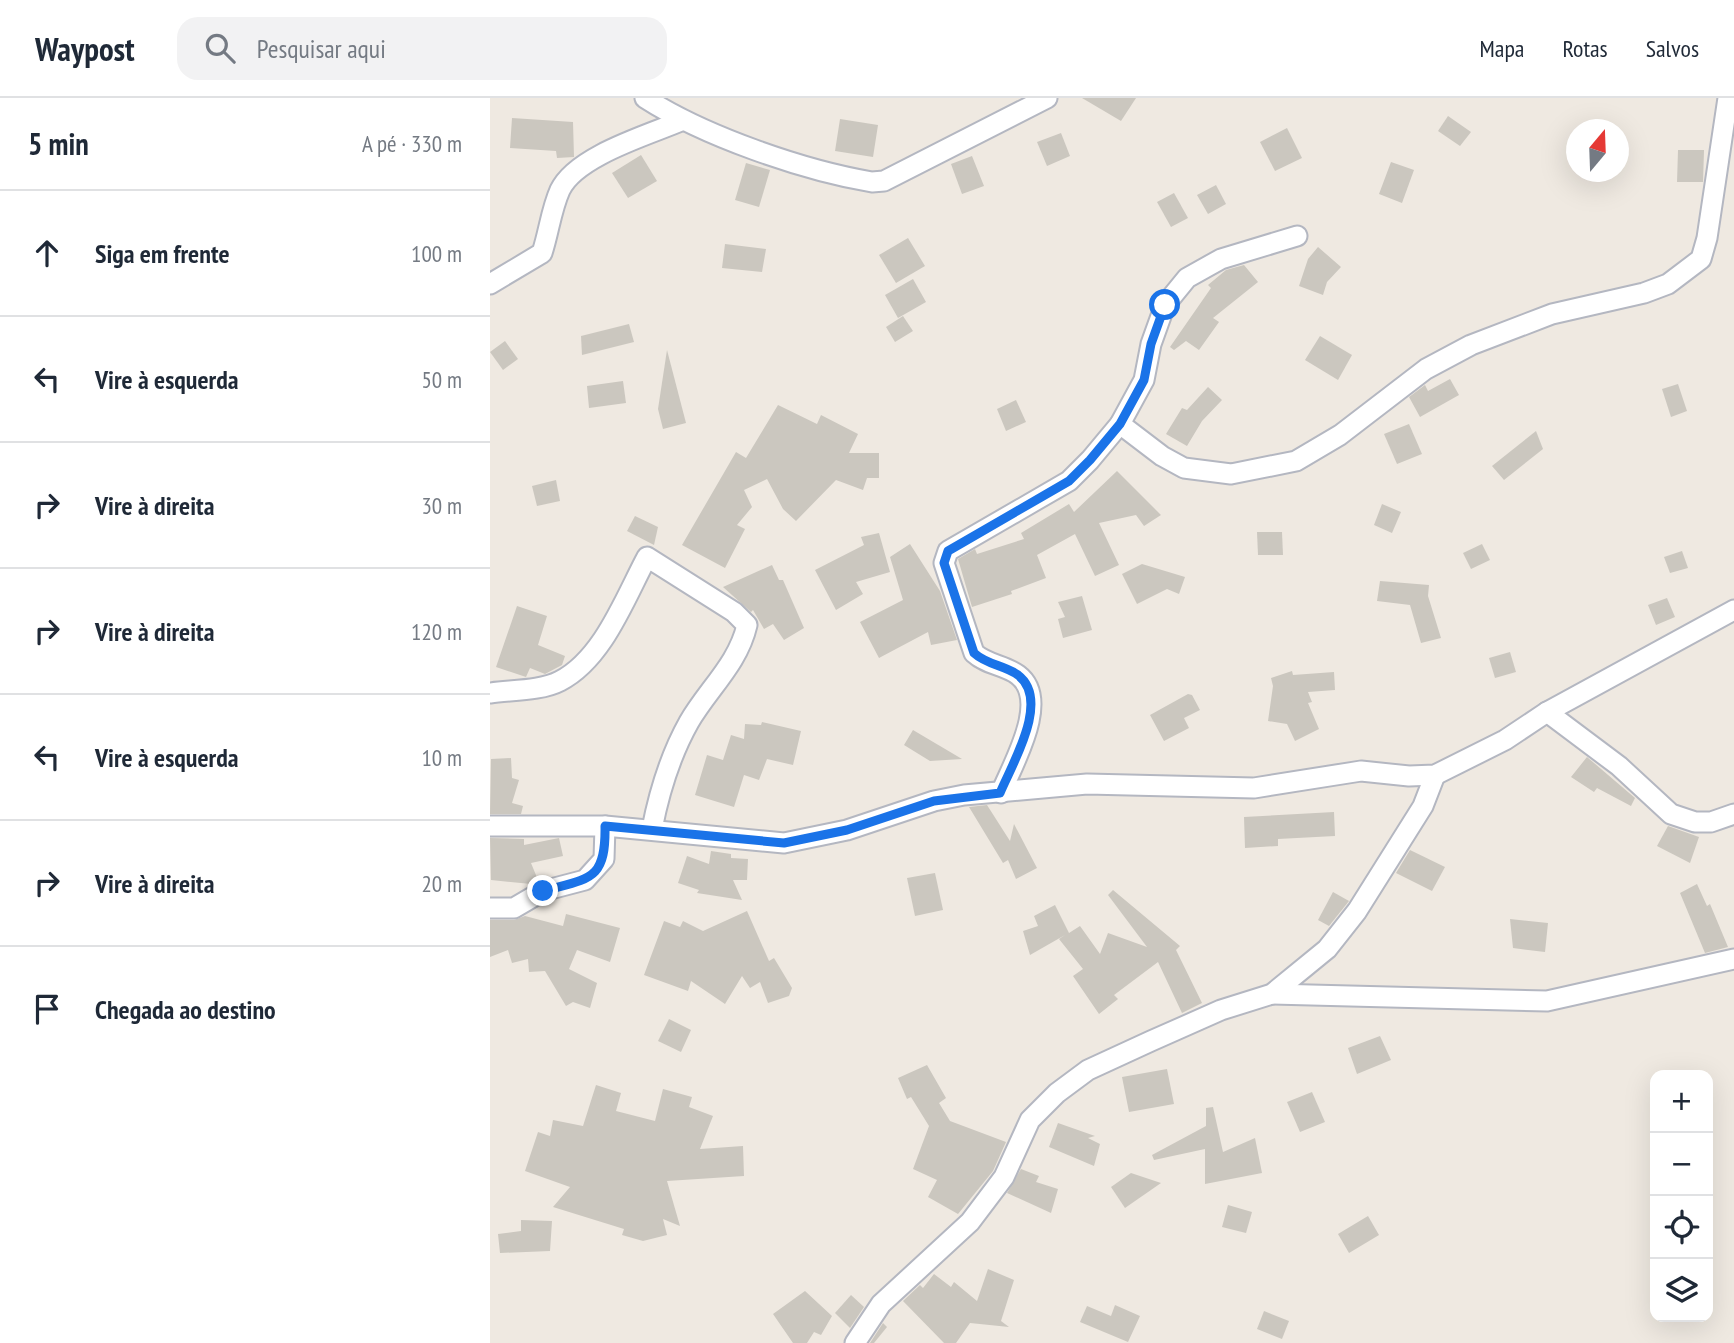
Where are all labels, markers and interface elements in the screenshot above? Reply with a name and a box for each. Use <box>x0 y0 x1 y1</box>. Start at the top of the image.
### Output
search box <box>177 17 667 80</box>
text: Waypost <box>35 27 135 70</box>
icon: search <box>201 29 239 67</box>
text: Pesquisar aqui <box>257 32 386 65</box>
text: Mapa <box>1480 33 1524 64</box>
text: Rotas <box>1562 33 1608 64</box>
text: Salvos <box>1646 33 1699 64</box>
north arrow <box>1566 119 1629 182</box>
text: 5 min <box>28 124 89 163</box>
text: A pé · 330 m <box>362 129 462 158</box>
icon: ahead <box>28 234 66 272</box>
text: Siga em frente <box>95 237 230 270</box>
text: 100 m <box>411 239 462 268</box>
route start <box>1149 289 1180 320</box>
icon: left <box>28 360 66 398</box>
text: Vire à esquerda <box>95 363 238 396</box>
text: 50 m <box>421 365 462 394</box>
icon: right <box>28 486 66 524</box>
text: Vire à direita <box>95 489 214 522</box>
text: 30 m <box>421 491 462 520</box>
icon: right <box>28 612 66 650</box>
text: Vire à direita <box>95 615 214 648</box>
text: 120 m <box>411 617 462 646</box>
icon: left <box>28 738 66 776</box>
text: Vire à esquerda <box>95 741 238 774</box>
text: 10 m <box>421 743 462 772</box>
icon: right <box>28 864 66 902</box>
text: Vire à direita <box>95 867 214 900</box>
text: 20 m <box>421 869 462 898</box>
route end <box>527 875 558 906</box>
icon: arrive <box>28 990 66 1028</box>
text: Chegada ao destino <box>95 993 276 1026</box>
map controls <box>1650 1070 1713 1322</box>
button: + <box>1650 1070 1713 1133</box>
button: − <box>1650 1133 1713 1196</box>
button: locate <box>1650 1196 1713 1259</box>
button: layers <box>1650 1259 1713 1322</box>

